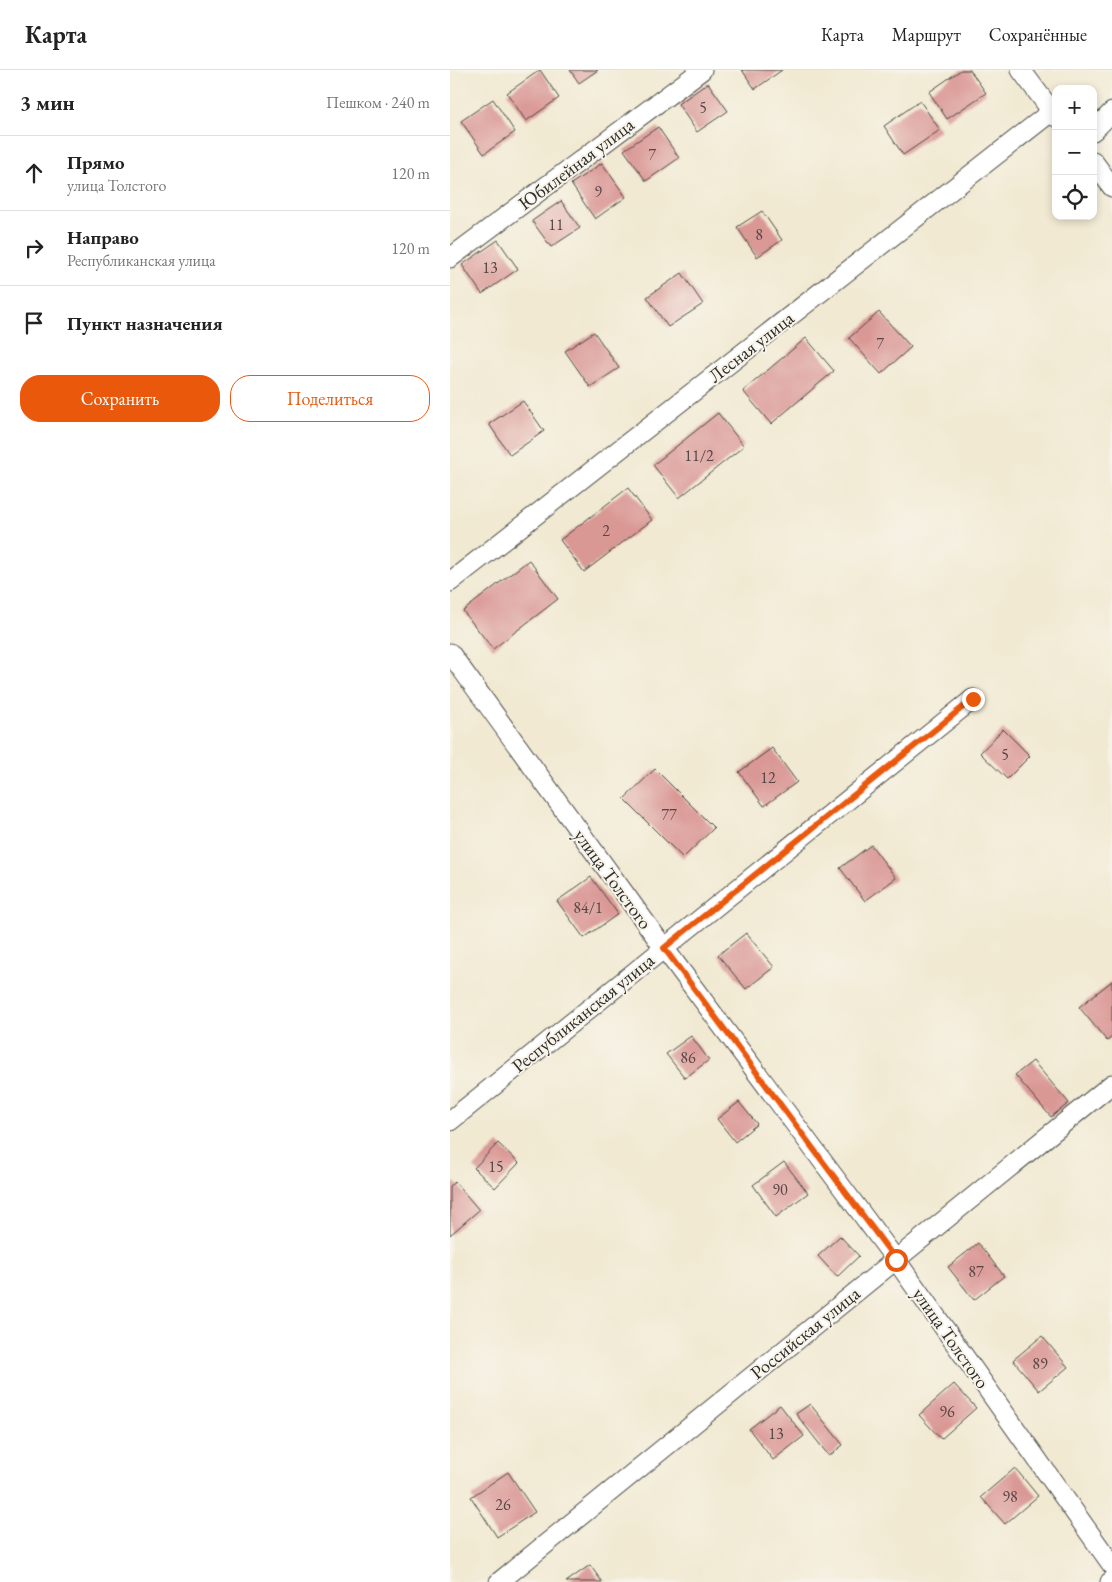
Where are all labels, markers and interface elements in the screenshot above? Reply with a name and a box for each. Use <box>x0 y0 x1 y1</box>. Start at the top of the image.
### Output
text: Карта <box>25 19 87 50</box>
text: Карта <box>821 23 864 46</box>
text: Маршрут <box>892 23 961 46</box>
text: Сохранённые <box>989 23 1087 46</box>
map controls <box>1052 85 1097 220</box>
button: + <box>1052 85 1097 130</box>
text: 3 мин <box>20 89 75 116</box>
text: Пешком · 240 m <box>326 92 430 113</box>
house number: 5 <box>699 97 707 118</box>
street label: Юбилейная улица <box>513 112 639 216</box>
button: − <box>1052 130 1097 175</box>
house number: 7 <box>648 144 656 165</box>
text: Прямо <box>67 150 125 175</box>
icon: ahead <box>20 159 48 187</box>
text: 120 m <box>391 163 430 184</box>
text: улица Толстого <box>67 175 166 196</box>
button: locate <box>1052 175 1097 220</box>
house number: 9 <box>594 181 602 202</box>
house number: 11 <box>548 214 564 235</box>
house number: 8 <box>755 224 763 245</box>
text: Направо <box>67 225 139 250</box>
icon: right <box>20 234 48 262</box>
text: 120 m <box>391 238 430 259</box>
text: Республиканская улица <box>67 250 216 271</box>
house number: 13 <box>482 257 498 278</box>
street label: Лесная улица <box>703 305 799 388</box>
icon: arrive <box>20 309 48 337</box>
text: Пункт назначения <box>67 311 223 336</box>
house number: 7 <box>876 333 884 354</box>
button: Сохранить <box>20 375 220 422</box>
button: Поделиться <box>230 375 430 422</box>
house number: 11/2 <box>684 445 714 466</box>
house number: 2 <box>602 520 610 541</box>
route end <box>962 688 985 711</box>
house number: 5 <box>1001 744 1009 765</box>
house number: 12 <box>760 767 776 788</box>
house number: 77 <box>661 804 677 825</box>
street label: улица Толстого <box>568 824 658 934</box>
house number: 84/1 <box>573 897 603 918</box>
street label: Республиканская улица <box>507 947 660 1078</box>
house number: 86 <box>680 1047 696 1068</box>
house number: 15 <box>488 1156 504 1177</box>
house number: 90 <box>772 1179 788 1200</box>
route start <box>885 1249 908 1272</box>
house number: 87 <box>968 1261 984 1282</box>
street label: Российская улица <box>745 1281 865 1385</box>
street label: улица Толстого <box>907 1282 995 1394</box>
house number: 89 <box>1032 1353 1048 1374</box>
house number: 96 <box>939 1401 955 1422</box>
house number: 13 <box>768 1423 784 1444</box>
house number: 98 <box>1002 1486 1018 1507</box>
house number: 26 <box>495 1494 511 1515</box>

